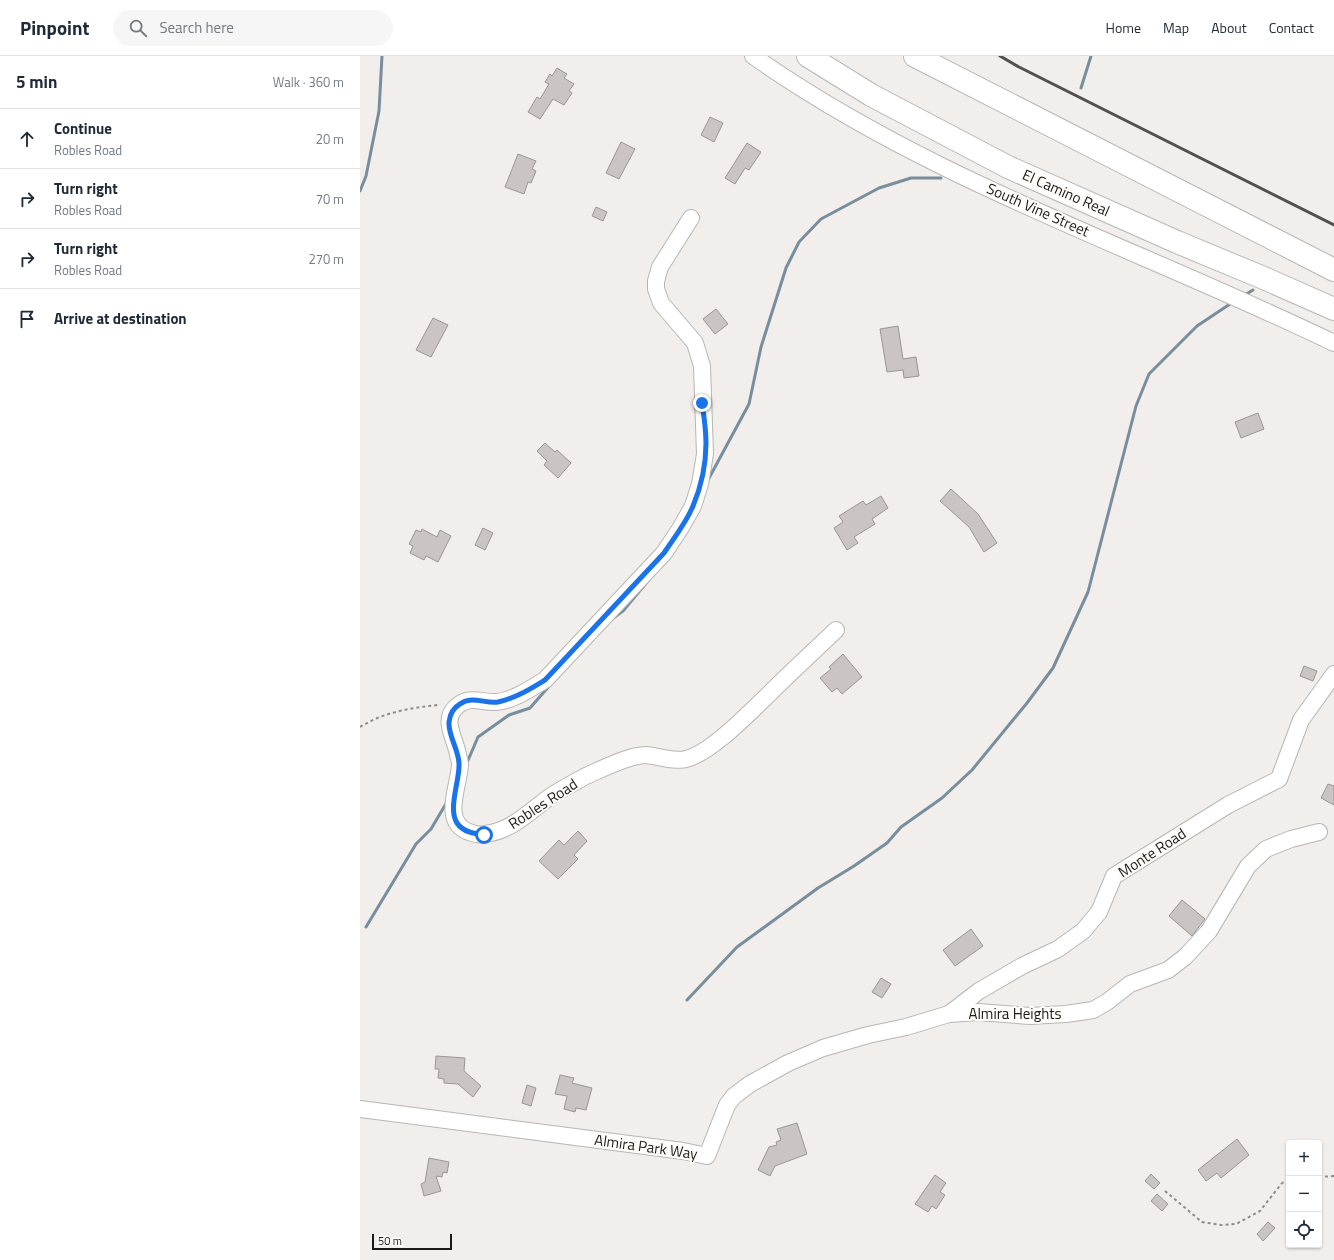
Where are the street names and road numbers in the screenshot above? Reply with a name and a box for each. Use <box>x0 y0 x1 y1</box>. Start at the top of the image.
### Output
street label: El Camino Real <box>1019 163 1114 222</box>
street label: South Vine Street <box>983 177 1094 243</box>
street label: Robles Road <box>503 772 582 835</box>
street label: Monte Road <box>1113 822 1190 883</box>
street label: Almira Heights <box>968 1002 1062 1025</box>
street label: Almira Park Way <box>593 1128 699 1165</box>

